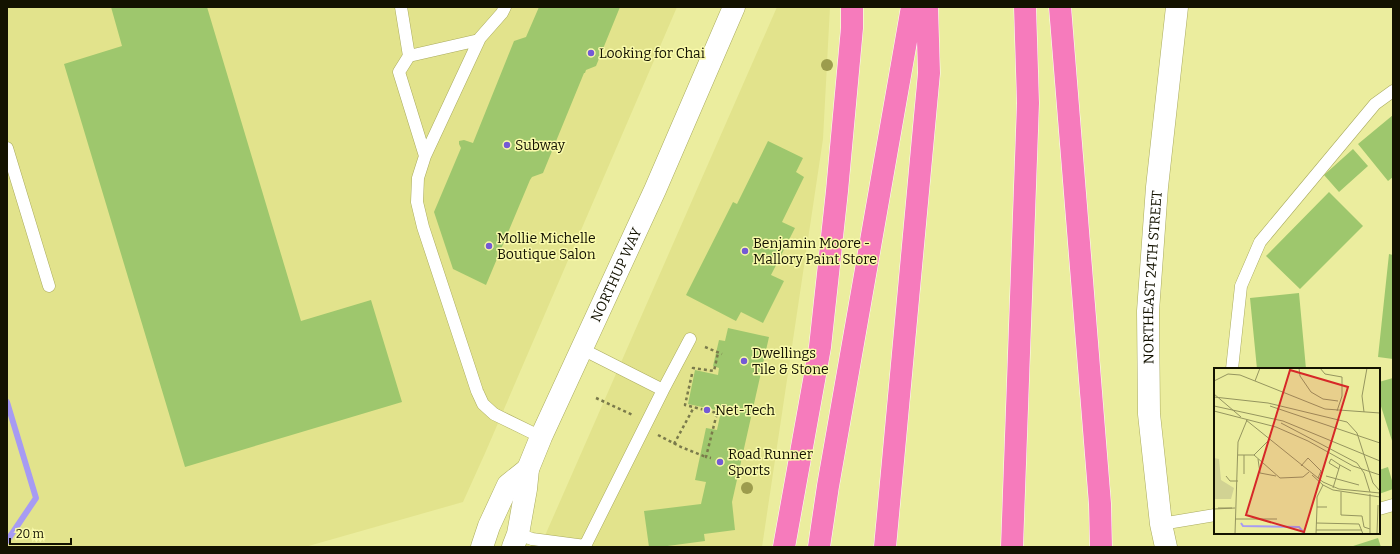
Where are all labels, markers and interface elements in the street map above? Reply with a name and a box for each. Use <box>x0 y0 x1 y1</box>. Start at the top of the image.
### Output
place label: Looking for Chai <box>599 45 705 62</box>
marker: Looking for Chai <box>586 48 596 58</box>
place label: Subway <box>515 137 566 154</box>
marker: Subway <box>502 140 512 150</box>
street label: NORTHEAST 24TH STREET <box>1139 190 1165 364</box>
street label: NORTHUP WAY <box>587 225 645 324</box>
place label: Mollie Michelle Boutique Salon <box>497 230 596 263</box>
place label: Benjamin Moore - Mallory Paint Store <box>753 235 877 268</box>
marker: Mollie Michelle Boutique Salon <box>484 241 494 251</box>
marker: Benjamin Moore - Mallory Paint Store <box>740 246 750 256</box>
place label: Dwellings Tile & Stone <box>752 345 829 378</box>
marker: Dwellings Tile & Stone <box>739 356 749 366</box>
inset map <box>1214 368 1380 534</box>
place label: Net-Tech <box>715 402 775 419</box>
marker: Net-Tech <box>702 405 712 415</box>
place label: Road Runner Sports <box>728 446 813 479</box>
marker: Road Runner Sports <box>715 457 725 467</box>
scale bar <box>10 520 71 546</box>
text: 20 m <box>16 527 45 541</box>

